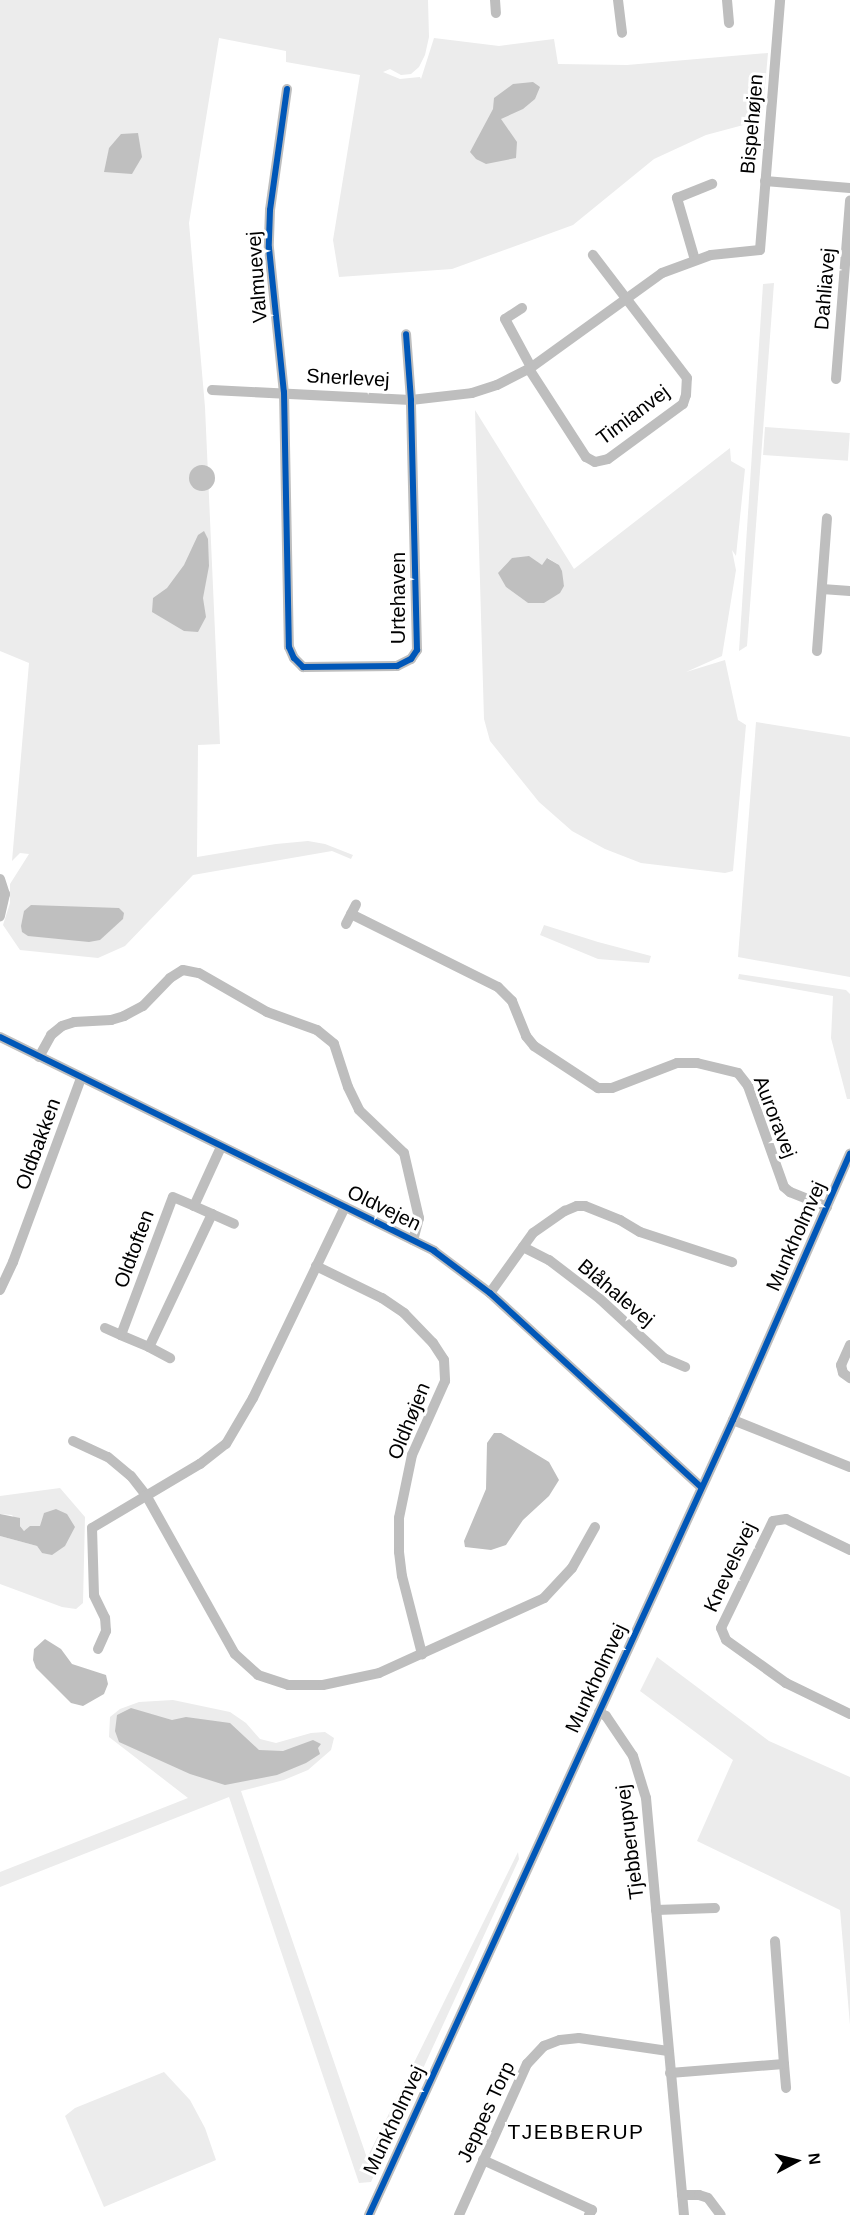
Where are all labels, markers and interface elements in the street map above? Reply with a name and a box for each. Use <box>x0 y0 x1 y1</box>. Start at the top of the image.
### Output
street label: Bispehøjen <box>736 73 768 175</box>
street label: Valmuevej <box>242 230 272 324</box>
street label: Dahliavej <box>809 247 841 331</box>
street label: Snerlevej <box>306 364 390 392</box>
street label: Timianvej <box>592 380 674 450</box>
street label: Urtehaven <box>386 552 410 644</box>
street label: Auroravej <box>748 1073 802 1161</box>
street label: Oldbakken <box>10 1095 66 1193</box>
street label: Munkholmvej <box>761 1177 831 1295</box>
street label: Oldvejen <box>343 1180 425 1236</box>
street label: Oldtoften <box>109 1207 159 1291</box>
street label: Blåhalevej <box>573 1254 659 1332</box>
street label: Oldhøjen <box>383 1379 435 1463</box>
street label: Knevelsvej <box>699 1518 761 1616</box>
street label: Munkholmvej <box>560 1620 632 1736</box>
street label: Tjebberupvej <box>611 1783 649 1901</box>
street label: Jeppes Torp <box>452 2058 520 2166</box>
street label: Munkholmvej <box>358 2062 430 2178</box>
district label: TJEBBERUP <box>507 2119 645 2145</box>
north arrow <box>766 2131 826 2191</box>
text: N <box>805 2152 824 2166</box>

